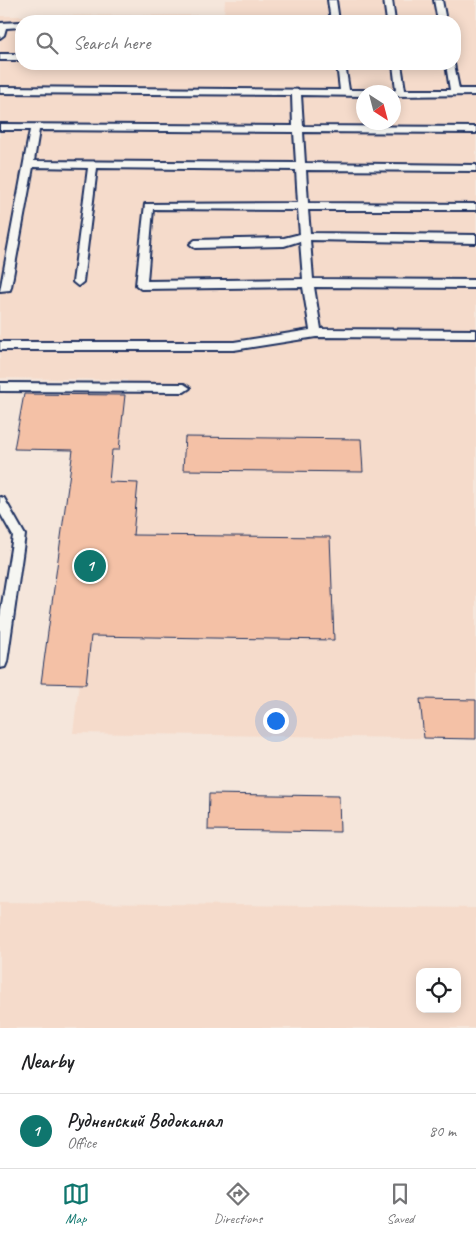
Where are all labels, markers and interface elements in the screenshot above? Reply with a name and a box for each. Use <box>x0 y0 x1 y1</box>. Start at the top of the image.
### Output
search box <box>15 15 461 70</box>
icon: search <box>33 29 61 57</box>
text: Search here <box>73 31 150 55</box>
north arrow <box>356 85 401 130</box>
pin: 1 <box>74 547 106 585</box>
your location <box>263 708 289 734</box>
map controls <box>416 968 461 1013</box>
button: locate <box>416 968 461 1013</box>
text: Nearby <box>20 1048 73 1074</box>
text: Рудненский Водоканал <box>67 1109 222 1133</box>
text: 1 <box>32 1121 40 1141</box>
text: 80 m <box>429 1121 456 1141</box>
text: Office <box>67 1133 96 1153</box>
tab: Map <box>62 1180 90 1227</box>
tab: Directions <box>214 1180 262 1227</box>
tab: Saved <box>386 1180 414 1227</box>

